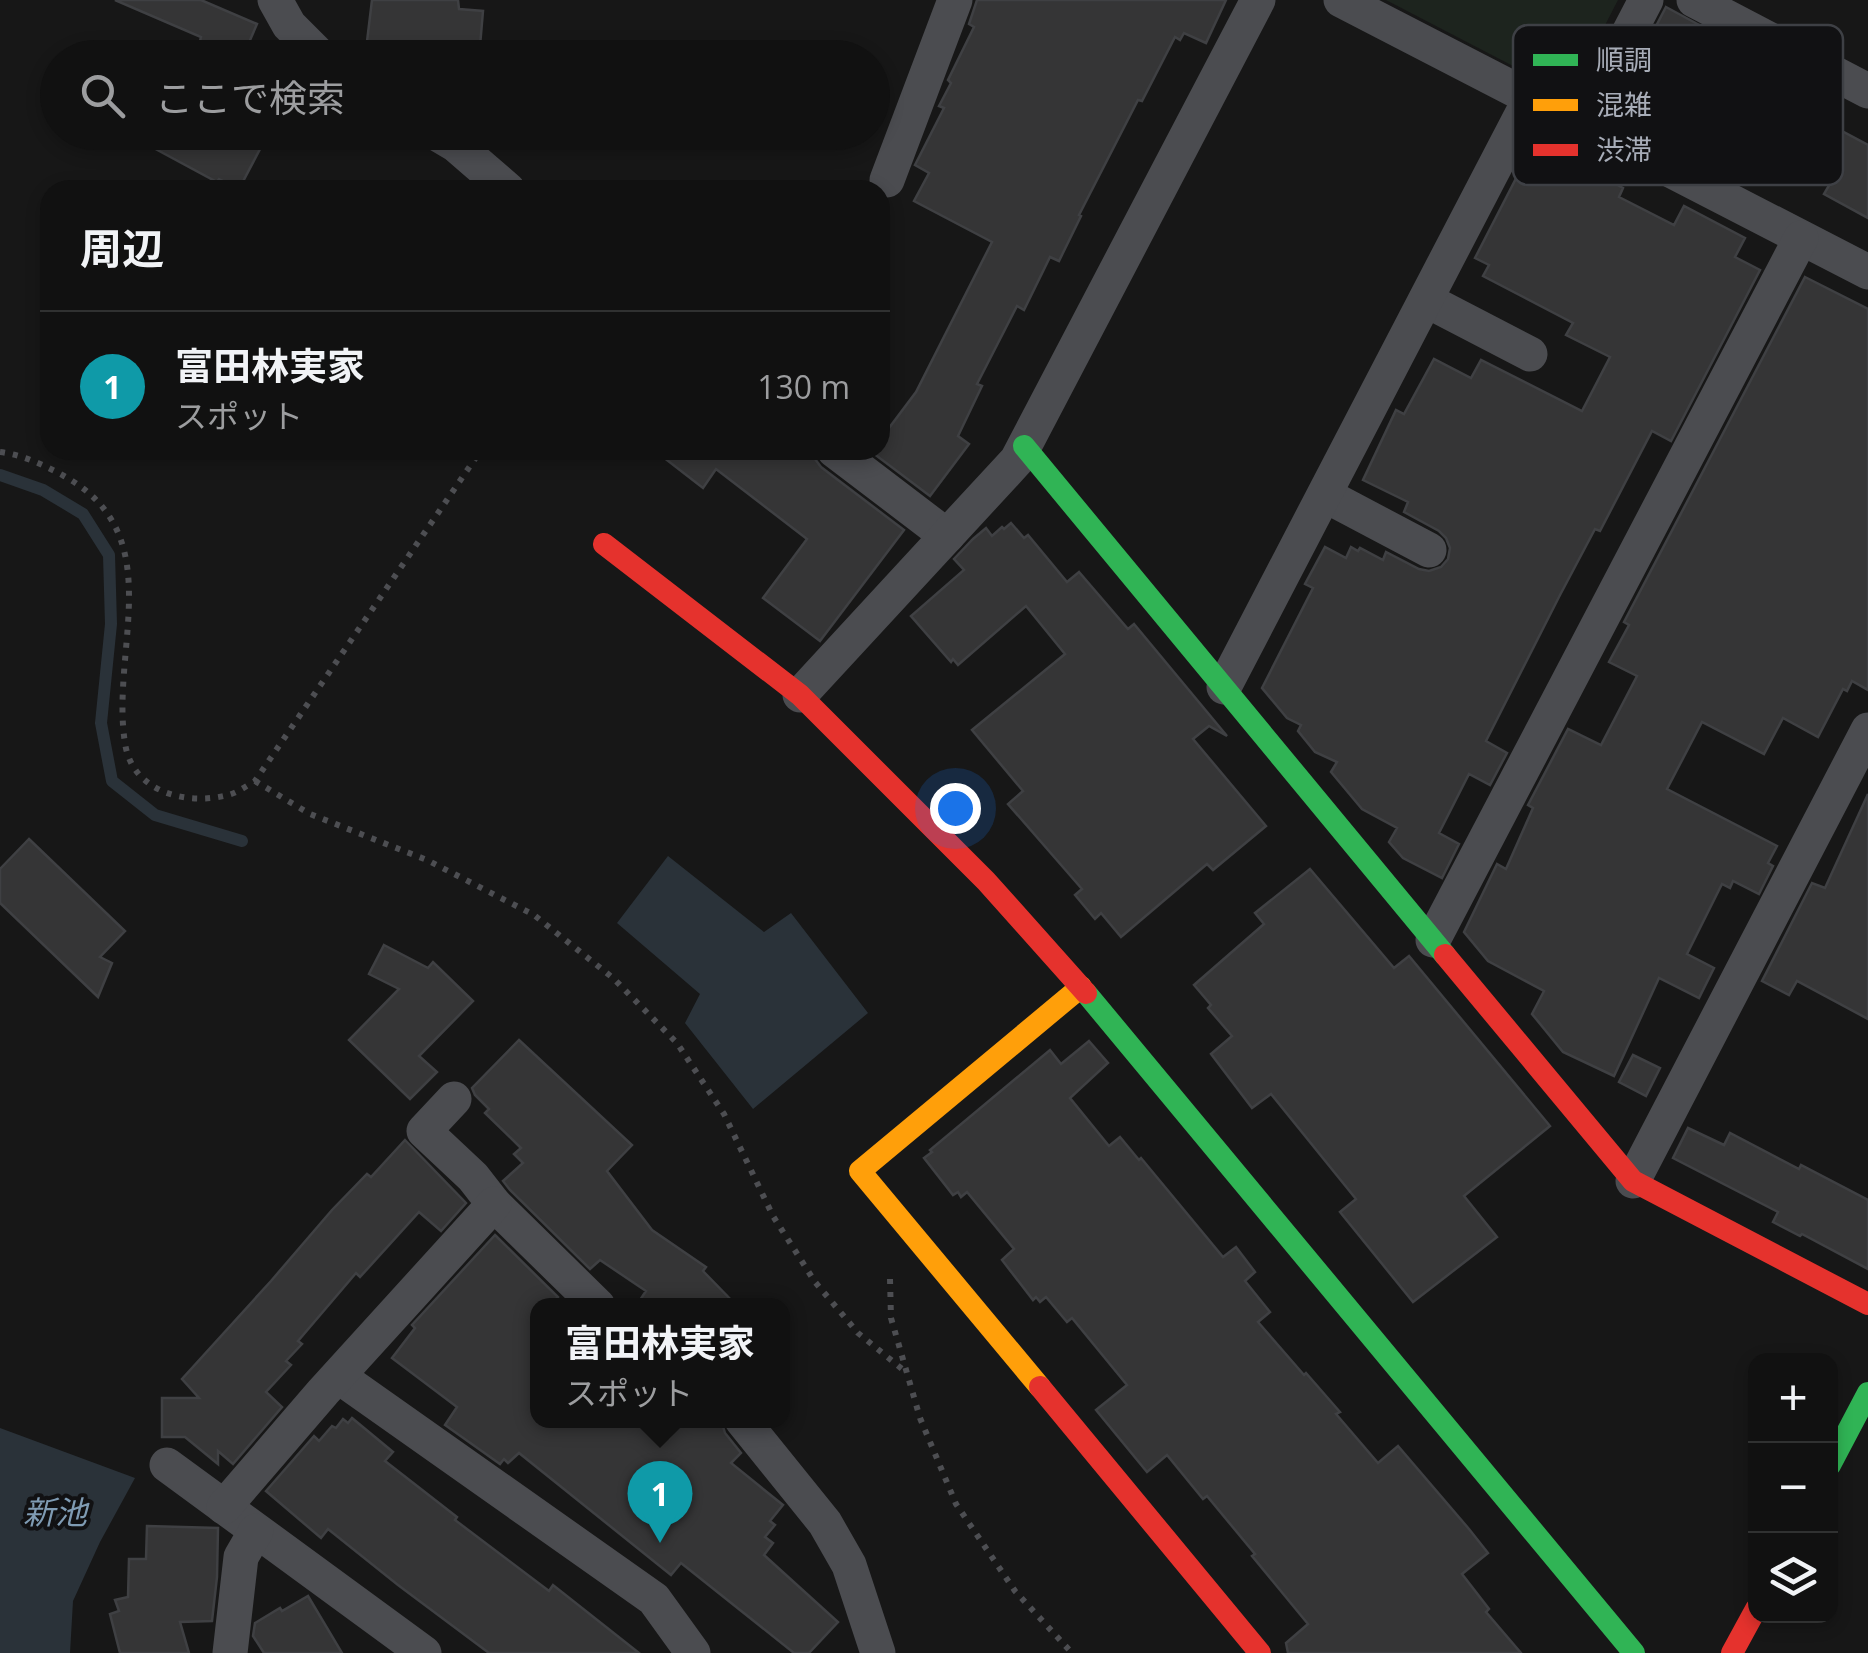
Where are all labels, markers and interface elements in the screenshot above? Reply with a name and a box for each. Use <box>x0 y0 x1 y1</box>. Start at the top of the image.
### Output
legend <box>1513 25 1843 185</box>
search box <box>40 40 890 150</box>
text: 順調 <box>1596 40 1652 78</box>
icon: search <box>75 68 130 123</box>
text: ここで検索 <box>155 71 345 123</box>
text: 混雑 <box>1596 85 1652 123</box>
text: 渋滞 <box>1596 130 1652 168</box>
text: 周辺 <box>80 219 164 276</box>
text: 富田林実家 <box>175 339 365 391</box>
text: 1 <box>103 365 122 408</box>
text: 130 m <box>757 365 850 408</box>
text: スポット <box>175 394 303 437</box>
your location <box>930 783 981 834</box>
popup <box>530 1298 790 1428</box>
text: 富田林実家 <box>565 1316 755 1368</box>
map controls <box>1748 1353 1838 1623</box>
button: + <box>1748 1353 1838 1443</box>
text: スポット <box>565 1371 693 1414</box>
button: − <box>1748 1443 1838 1533</box>
pin: 1 <box>628 1460 692 1543</box>
water label: 新池 <box>23 1490 90 1533</box>
button: layers <box>1748 1533 1838 1623</box>

